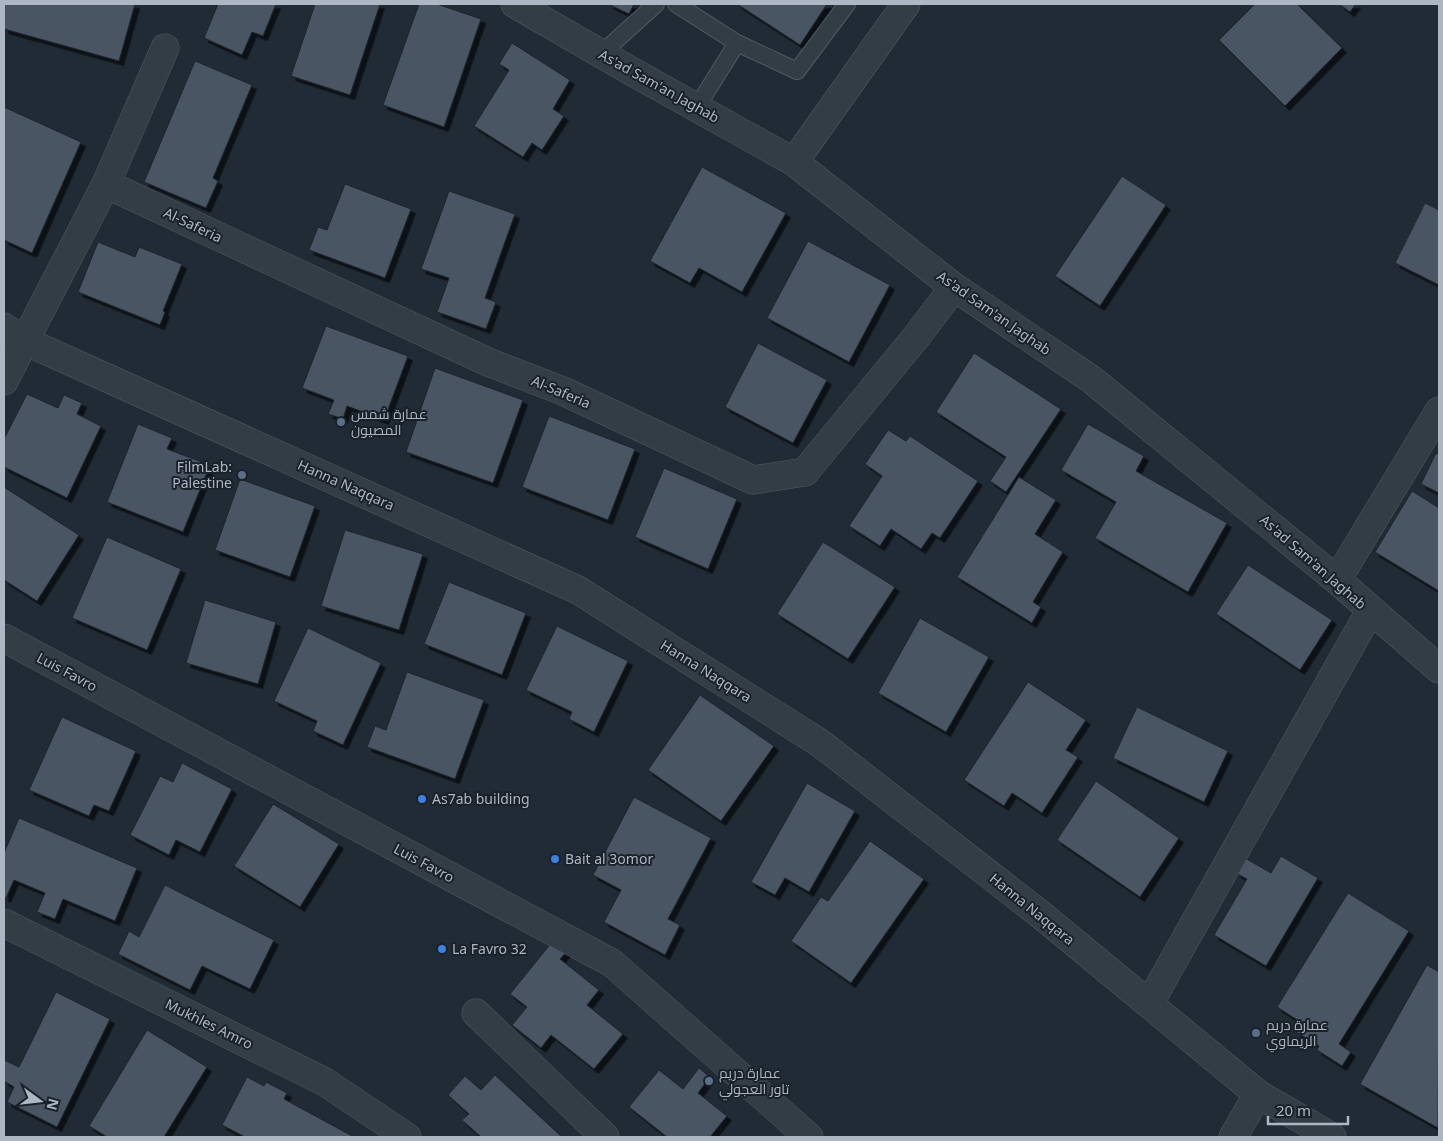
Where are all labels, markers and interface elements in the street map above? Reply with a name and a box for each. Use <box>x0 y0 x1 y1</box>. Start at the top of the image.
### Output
street label: As'ad Sam'an Jaghab <box>596 45 723 127</box>
street label: Al-Saferia <box>161 203 226 246</box>
street label: As'ad Sam'an Jaghab <box>934 266 1055 359</box>
street label: Al-Saferia <box>529 371 594 413</box>
place label: عمارة شمس المصيون <box>351 404 427 439</box>
marker: عمارة شمس المصيون <box>335 416 347 428</box>
street label: Hanna Naqqara <box>295 455 398 514</box>
place label: FilmLab: Palestine <box>172 457 232 492</box>
marker: FilmLab: Palestine <box>236 469 248 481</box>
street label: As'ad Sam'an Jaghab <box>1256 510 1370 613</box>
street label: Hanna Naqqara <box>657 635 755 706</box>
street label: Luis Favro <box>34 648 101 695</box>
place label: As7ab building <box>432 789 530 808</box>
marker: As7ab building <box>416 793 428 805</box>
street label: Luis Favro <box>391 839 458 886</box>
place label: Bait al 3omor <box>565 849 653 868</box>
marker: Bait al 3omor <box>549 853 561 865</box>
street label: Hanna Naqqara <box>986 869 1079 949</box>
place label: La Favro 32 <box>452 939 527 958</box>
marker: La Favro 32 <box>436 943 448 955</box>
street label: Mukhles Amro <box>162 994 256 1053</box>
place label: عمارة دريم الريماوي <box>1266 1015 1328 1053</box>
marker: عمارة دريم الريماوي <box>1250 1027 1262 1039</box>
place label: عمارة دريم تاور العجولي <box>719 1063 789 1101</box>
marker: عمارة دريم تاور العجولي <box>703 1075 715 1087</box>
north arrow <box>15 1076 65 1126</box>
scale bar <box>1268 1094 1348 1126</box>
text: N <box>42 1097 64 1112</box>
text: 20 m <box>1276 1100 1311 1120</box>

